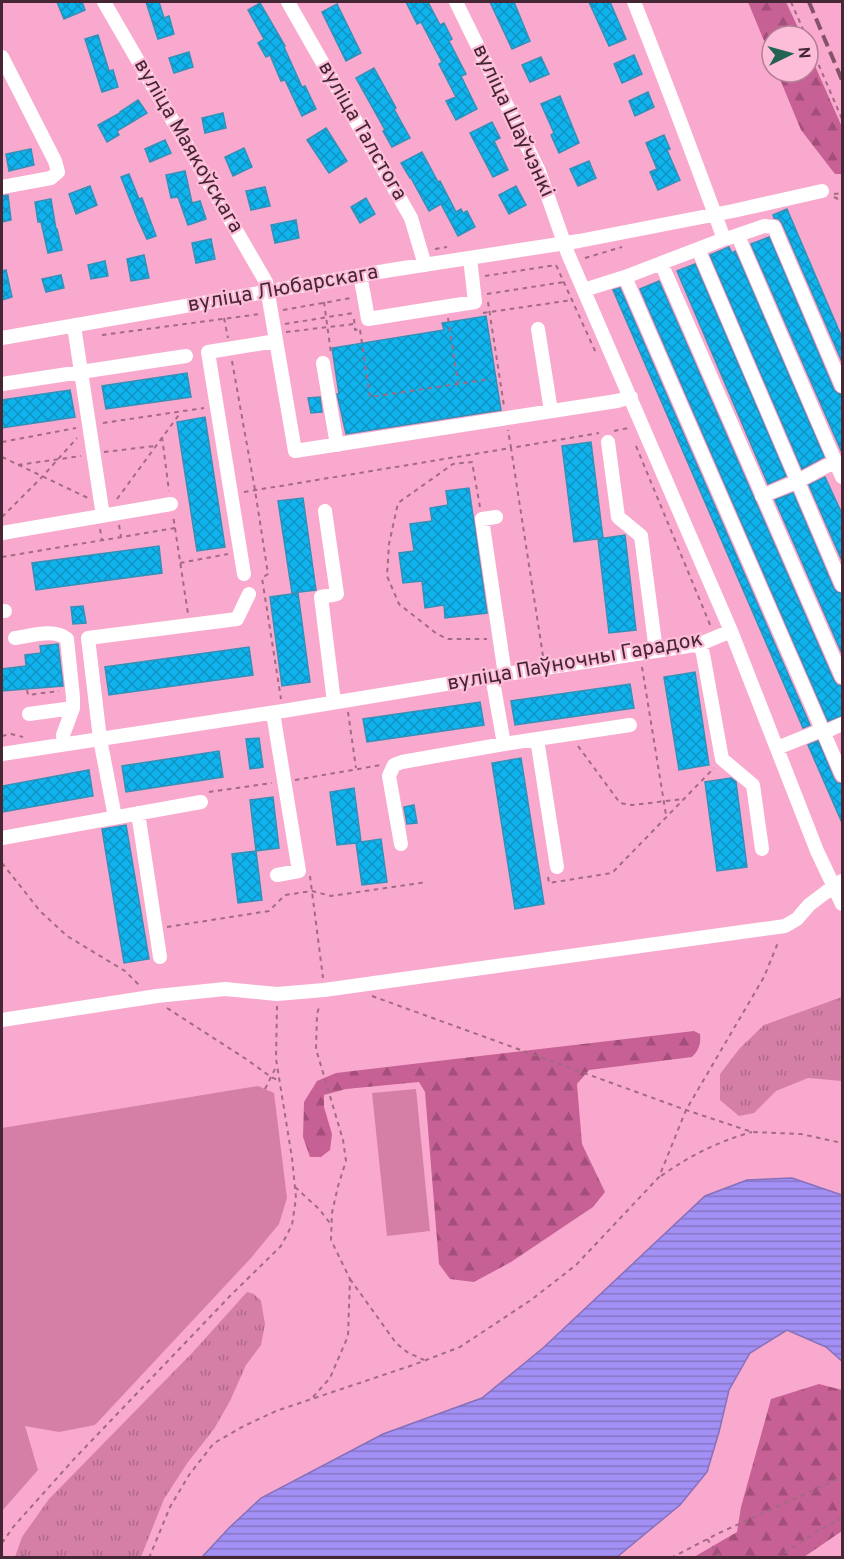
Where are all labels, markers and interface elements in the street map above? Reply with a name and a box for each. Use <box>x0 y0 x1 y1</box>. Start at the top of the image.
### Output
north arrow <box>760 24 820 84</box>
street label: вуліца Шаўчэнкі <box>466 40 560 202</box>
text: N <box>792 46 813 59</box>
street label: вуліца Маякоўскага <box>127 54 249 238</box>
street label: вуліца Талстога <box>311 57 413 205</box>
street label: вуліца Любарскага <box>186 259 380 319</box>
street label: вуліца Паўночны Гарадок <box>445 626 705 698</box>

